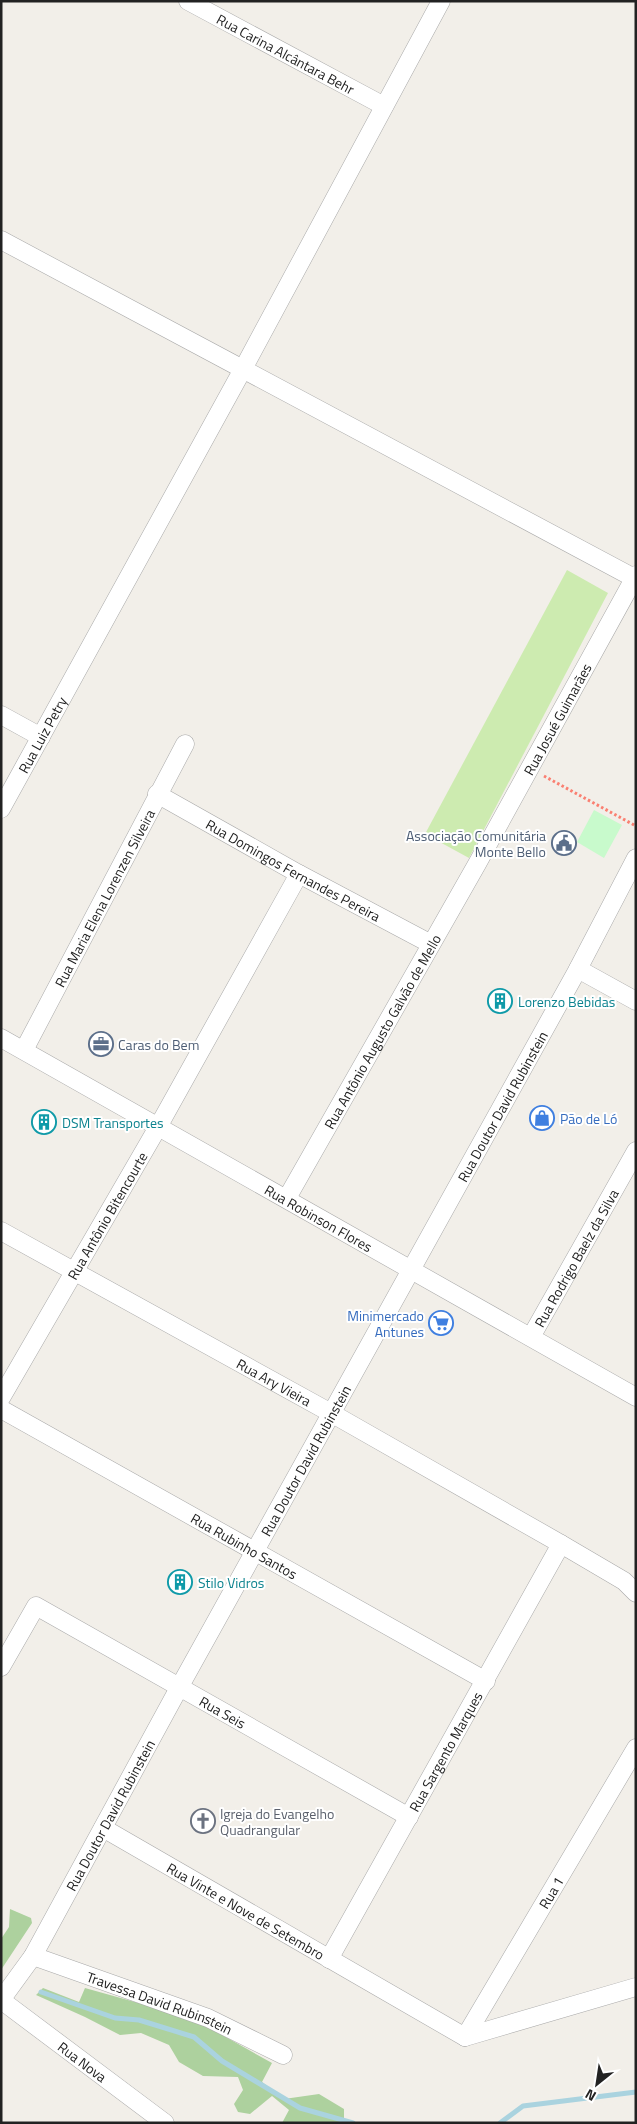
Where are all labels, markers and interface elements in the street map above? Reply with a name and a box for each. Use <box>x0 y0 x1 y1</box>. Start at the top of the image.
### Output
street label: Rua Carina Alcântara Behr <box>213 8 359 99</box>
street label: Rua Josué Guimarães <box>518 659 596 779</box>
street label: Rua Luiz Petry <box>12 692 72 777</box>
street label: Rua Maria Elena Lorenzen Silveira <box>49 805 160 991</box>
street label: Rua Domingos Fernandes Pereira <box>202 813 385 926</box>
place label: Associação Comunitária Monte Bello <box>406 825 546 862</box>
public building icon: Associação Comunitária Monte Bello <box>551 830 577 856</box>
street label: Rua Antônio Augusto Galvão de Mello <box>318 930 446 1132</box>
building icon: Lorenzo Bebidas <box>487 988 513 1014</box>
place label: Lorenzo Bebidas <box>518 991 615 1012</box>
street label: Rua Doutor David Rubinstein <box>451 1027 552 1185</box>
office icon: Caras do Bem <box>88 1031 114 1057</box>
place label: Caras do Bem <box>118 1034 199 1055</box>
shop icon: Pão de Ló <box>529 1105 555 1131</box>
place label: Pão de Ló <box>560 1108 617 1129</box>
building icon: DSM Transportes <box>31 1109 57 1135</box>
place label: DSM Transportes <box>62 1112 164 1133</box>
street label: Rua Antônio Bitencourte <box>61 1148 152 1283</box>
street label: Rua Robinson Flores <box>261 1179 377 1257</box>
street label: Rua Rodrigo Baelz da Silva <box>528 1185 623 1331</box>
place label: Minimercado Antunes <box>347 1305 424 1342</box>
supermarket icon: Minimercado Antunes <box>428 1310 454 1336</box>
street label: Rua Ary Vieira <box>233 1353 315 1411</box>
street label: Rua Doutor David Rubinstein <box>255 1381 356 1540</box>
street label: Rua Rubinho Santos <box>187 1507 301 1584</box>
building icon: Stilo Vidros <box>167 1569 193 1595</box>
place label: Stilo Vidros <box>198 1572 264 1593</box>
street label: Rua Sargento Marques <box>403 1687 487 1815</box>
street label: Rua Seis <box>196 1690 250 1733</box>
street label: Rua Doutor David Rubinstein <box>60 1735 160 1895</box>
place label: Igreja do Evangelho Quadrangular <box>220 1803 334 1840</box>
church icon: Igreja do Evangelho Quadrangular <box>190 1808 216 1834</box>
street label: Rua Vinte e Nove de Setembro <box>163 1857 329 1964</box>
street label: Rua 1 <box>533 1872 568 1912</box>
street label: Travessa David Rubinstein <box>84 1965 236 2039</box>
street label: Rua Nova <box>54 2036 111 2087</box>
north arrow <box>572 2059 622 2109</box>
text: N <box>581 2084 600 2107</box>

